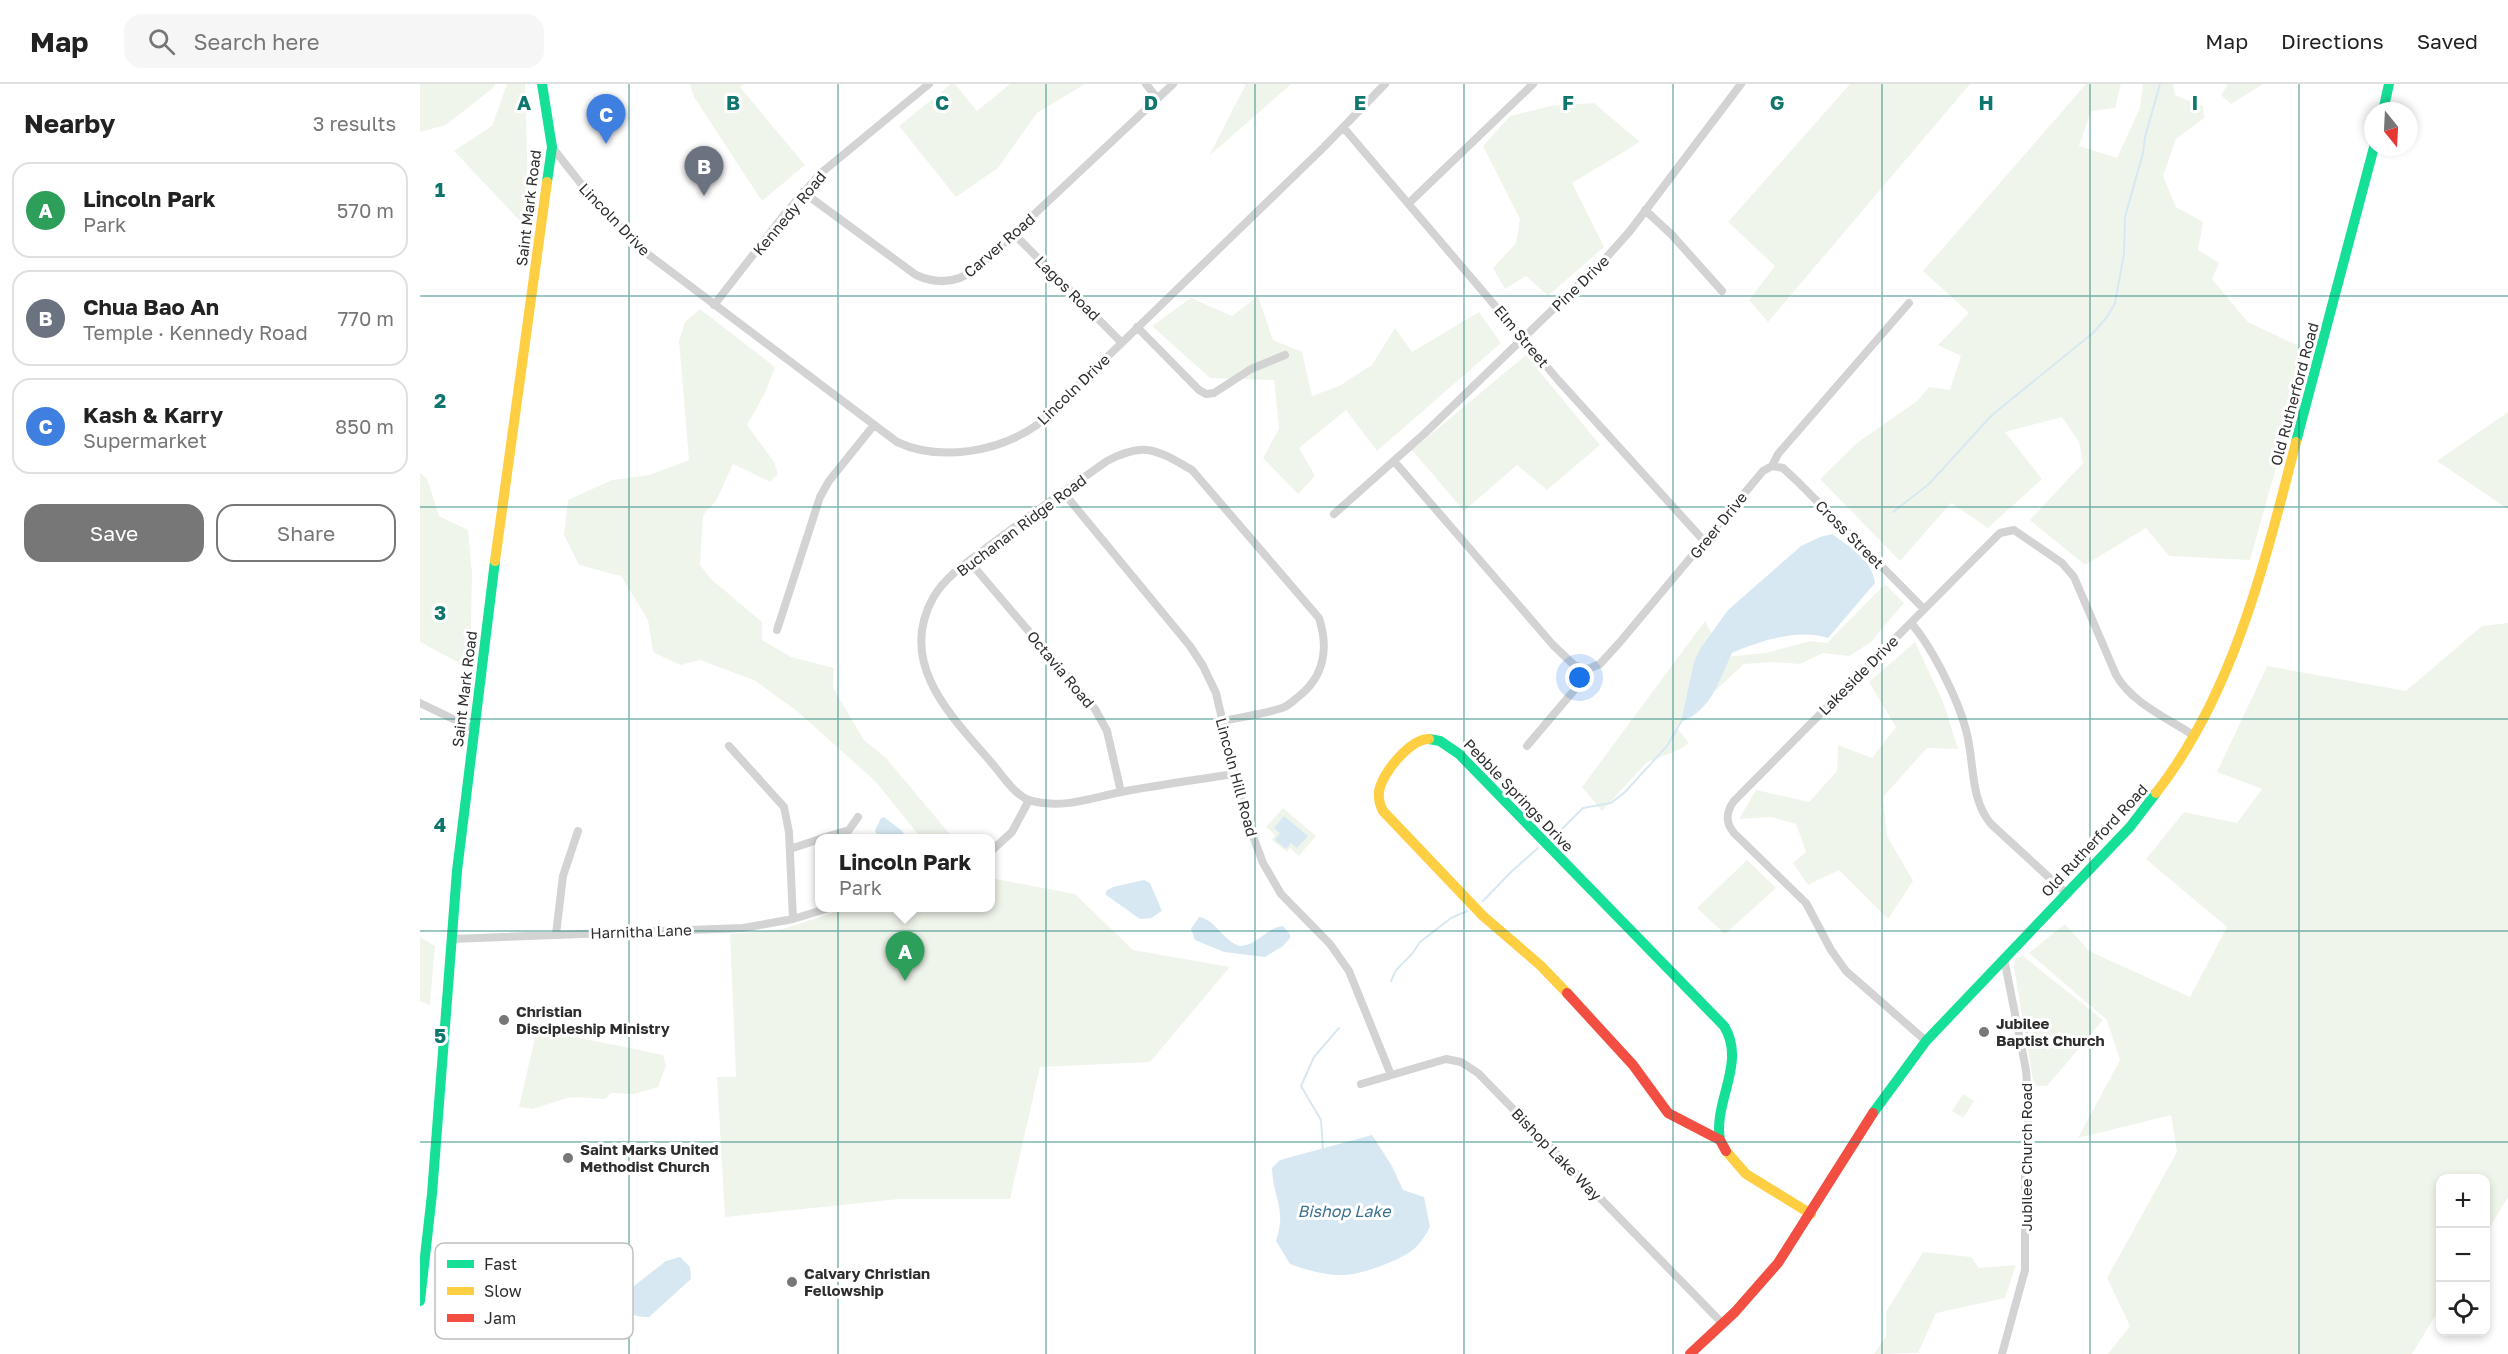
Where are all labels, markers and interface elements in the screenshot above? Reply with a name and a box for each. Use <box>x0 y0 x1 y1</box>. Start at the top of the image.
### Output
search box <box>124 14 544 68</box>
text: Map <box>30 25 88 58</box>
icon: search <box>145 25 178 58</box>
text: Search here <box>193 28 319 55</box>
text: Map <box>2205 28 2248 54</box>
text: Directions <box>2281 28 2384 54</box>
text: Saved <box>2417 28 2478 54</box>
text: A <box>517 90 531 114</box>
text: B <box>726 90 740 114</box>
text: C <box>935 90 949 114</box>
text: D <box>1144 90 1158 114</box>
text: E <box>1354 90 1366 114</box>
text: F <box>1562 90 1574 114</box>
text: G <box>1770 90 1784 114</box>
text: H <box>1978 90 1994 114</box>
text: I <box>2192 90 2198 114</box>
pin: C <box>586 94 626 144</box>
north arrow <box>2364 102 2418 156</box>
text: Nearby <box>24 108 115 139</box>
text: 3 results <box>313 111 396 135</box>
pin: B <box>684 147 724 196</box>
street label: Saint Mark Road <box>512 149 544 267</box>
street label: Kennedy Road <box>749 167 829 259</box>
text: 1 <box>435 177 445 201</box>
street label: Lincoln Drive <box>576 179 654 259</box>
text: Lincoln Park <box>83 185 215 212</box>
text: A <box>38 198 53 222</box>
text: 570 m <box>337 198 394 222</box>
street label: Carver Road <box>960 209 1038 281</box>
text: Park <box>83 212 126 236</box>
street label: Pine Drive <box>1548 251 1613 315</box>
street label: Lagos Road <box>1032 252 1104 324</box>
text: Chua Bao An <box>83 293 219 320</box>
street label: Elm Street <box>1491 301 1553 371</box>
text: B <box>38 306 53 330</box>
text: 770 m <box>338 306 394 330</box>
text: Temple · Kennedy Road <box>83 320 308 344</box>
street label: Old Rutherford Road <box>2266 320 2322 468</box>
street label: Lincoln Drive <box>1033 350 1113 428</box>
text: 2 <box>434 388 446 412</box>
text: Kash & Karry <box>83 401 223 428</box>
text: C <box>38 414 53 438</box>
text: 850 m <box>335 414 394 438</box>
text: Supermarket <box>83 428 207 452</box>
street label: Buchanan Ridge Road <box>953 470 1089 580</box>
street label: Greer Drive <box>1686 488 1750 562</box>
street label: Cross Street <box>1812 496 1888 572</box>
button: Save <box>24 504 204 562</box>
button: Share <box>216 504 396 562</box>
text: 3 <box>434 600 446 624</box>
street label: Octavia Road <box>1024 627 1098 711</box>
street label: Saint Mark Road <box>448 630 480 748</box>
street label: Lakeside Drive <box>1815 631 1902 718</box>
your location <box>1565 663 1594 692</box>
street label: Lincoln Hill Road <box>1212 716 1262 838</box>
street label: Pebble Springs Drive <box>1460 735 1578 855</box>
street label: Old Rutherford Road <box>2037 780 2151 900</box>
text: 4 <box>434 812 446 836</box>
popup <box>815 834 995 912</box>
text: Lincoln Park <box>839 848 971 875</box>
text: Park <box>839 875 882 899</box>
street label: Harnitha Lane <box>590 920 692 942</box>
pin: A <box>886 932 924 981</box>
place label: Christian Discipleship Ministry <box>516 1002 670 1037</box>
marker: Christian Discipleship Ministry <box>497 1013 511 1027</box>
place label: Jubilee Baptist Church <box>1996 1014 2105 1049</box>
text: 5 <box>434 1023 446 1047</box>
marker: Jubilee Baptist Church <box>1977 1025 1991 1039</box>
street label: Jubilee Church Road <box>2017 1083 2035 1231</box>
street label: Bishop Lake Way <box>1508 1104 1606 1204</box>
place label: Saint Marks United Methodist Church <box>580 1140 719 1175</box>
marker: Saint Marks United Methodist Church <box>561 1151 575 1165</box>
map controls <box>2436 1174 2490 1336</box>
button: + <box>2436 1174 2490 1228</box>
water label: Bishop Lake <box>1297 1201 1392 1221</box>
button: − <box>2436 1228 2490 1282</box>
legend <box>435 1243 633 1339</box>
text: Fast <box>484 1254 517 1274</box>
place label: Calvary Christian Fellowship <box>804 1264 930 1299</box>
marker: Calvary Christian Fellowship <box>785 1275 799 1289</box>
text: Slow <box>484 1281 522 1301</box>
button: locate <box>2436 1282 2490 1336</box>
text: Jam <box>484 1308 516 1328</box>

